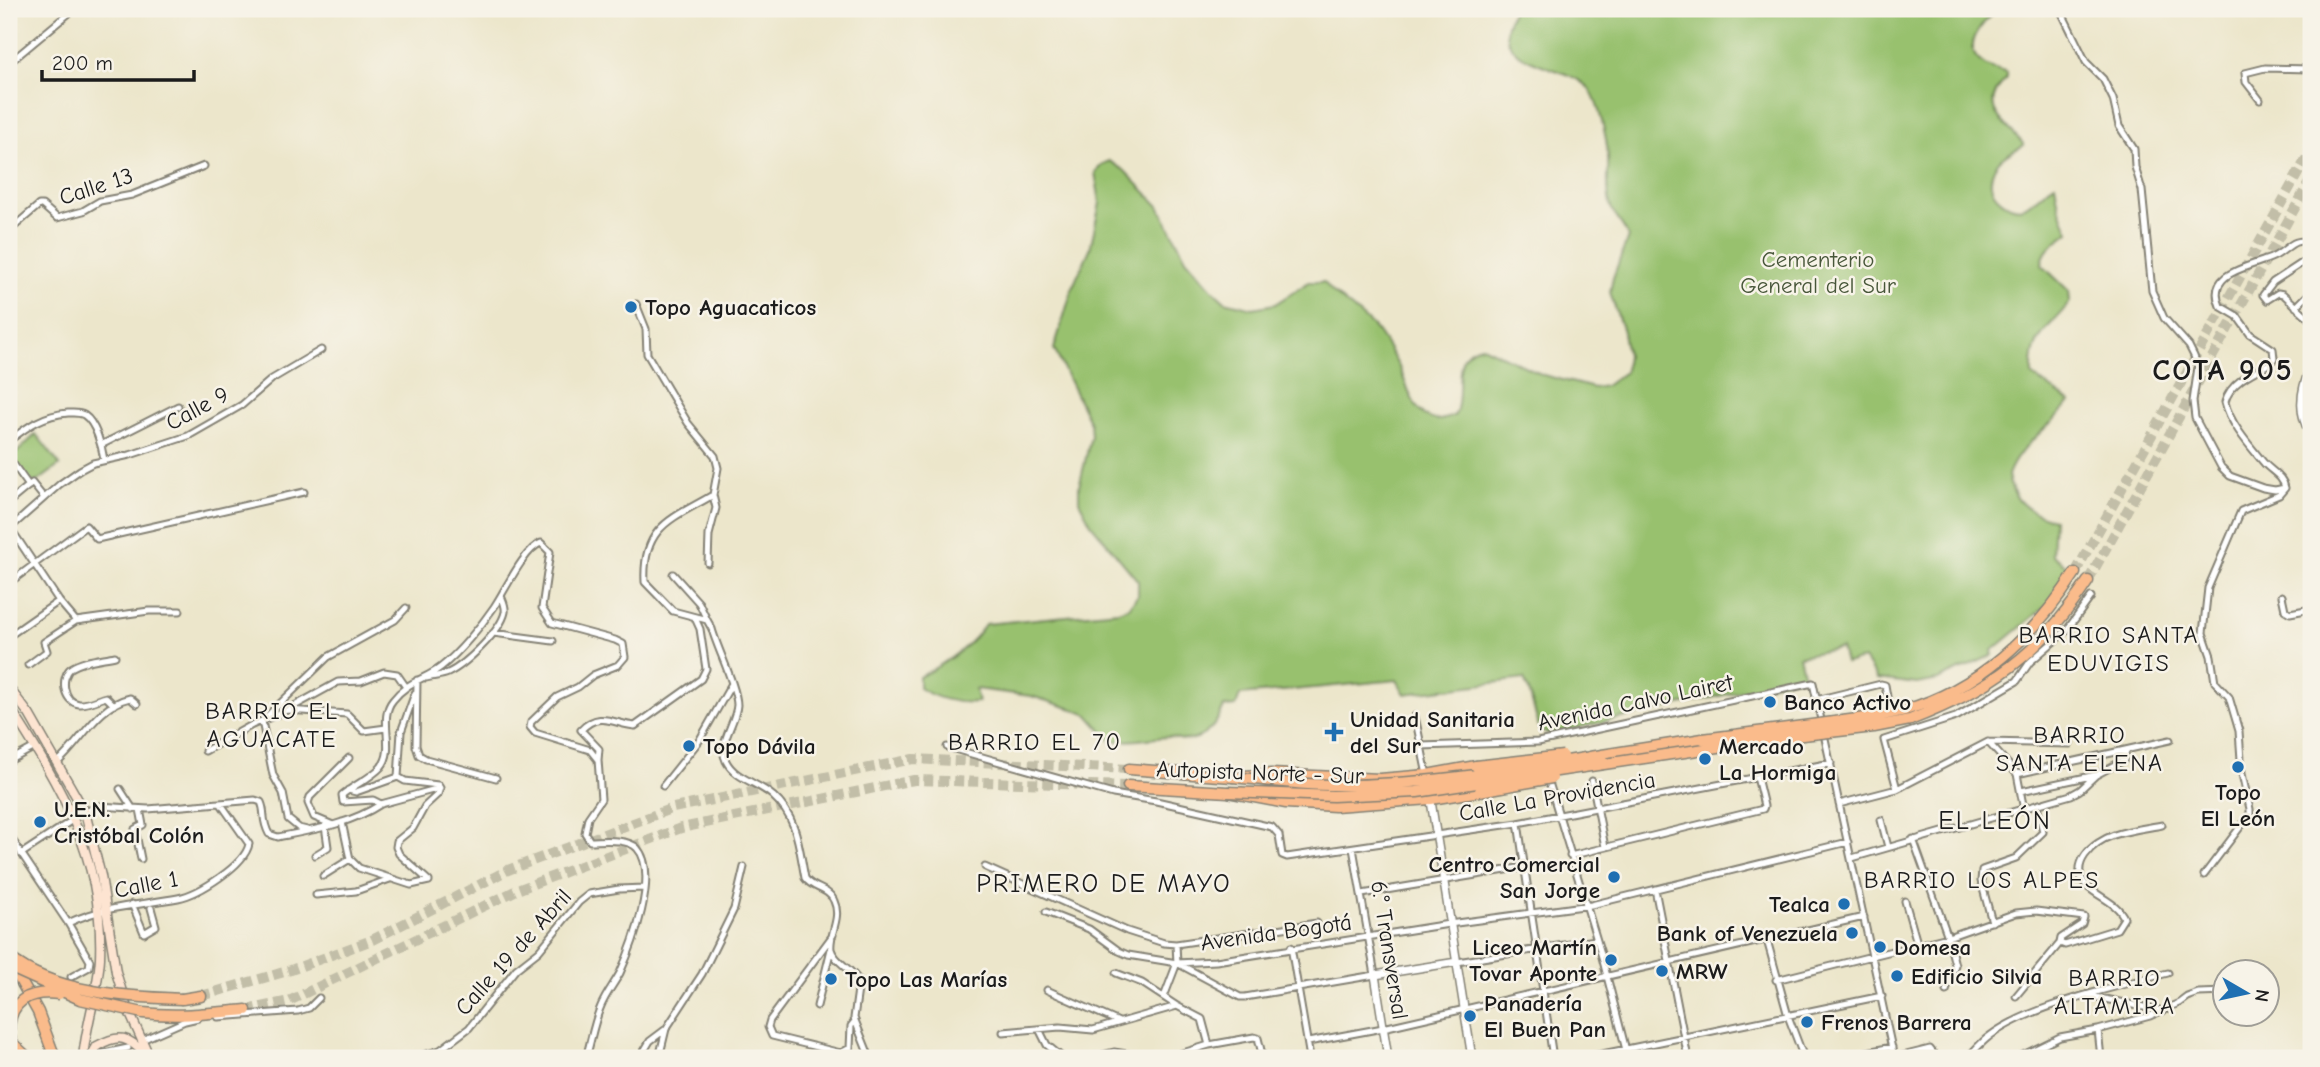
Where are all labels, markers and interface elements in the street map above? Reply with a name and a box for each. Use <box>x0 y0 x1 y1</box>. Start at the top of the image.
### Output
scale bar <box>42 38 194 82</box>
text: 200 m <box>52 51 113 75</box>
street label: Calle 13 <box>56 162 136 211</box>
park label: Cementerio General del Sur <box>1740 246 1897 299</box>
place label: Topo Aguacaticos <box>645 294 816 321</box>
marker: Topo Aguacaticos <box>623 299 639 315</box>
district label: COTA 905 <box>2152 353 2294 388</box>
street label: Calle 9 <box>161 381 233 436</box>
district label: BARRIO SANTA EDUVIGIS <box>2019 621 2199 677</box>
street label: Avenida Calvo Lairet <box>1535 668 1736 736</box>
place label: Banco Activo <box>1784 689 1911 716</box>
marker: Banco Activo <box>1762 694 1778 710</box>
district label: BARRIO EL AGUACATE <box>205 697 339 753</box>
place label: Unidad Sanitaria del Sur <box>1350 706 1515 759</box>
district label: BARRIO SANTA ELENA <box>1996 721 2164 777</box>
marker: Unidad Sanitaria del Sur <box>1324 722 1344 742</box>
district label: BARRIO EL 70 <box>948 728 1122 756</box>
place label: Topo Dávila <box>703 733 816 760</box>
place label: Mercado La Hormiga <box>1719 733 1836 786</box>
marker: Topo Dávila <box>681 738 697 754</box>
marker: Mercado La Hormiga <box>1697 751 1713 767</box>
street label: Autopista Norte - Sur <box>1156 755 1365 790</box>
marker: Topo El León <box>2230 759 2246 775</box>
street label: Calle La Providencia <box>1457 766 1657 827</box>
place label: Topo El León <box>2201 779 2275 832</box>
place label: U.E.N. Cristóbal Colón <box>54 796 204 849</box>
district label: EL LEÓN <box>1938 805 2052 836</box>
marker: U.E.N. Cristóbal Colón <box>32 814 48 830</box>
place label: Centro Comercial San Jorge <box>1428 851 1600 904</box>
street label: Calle 1 <box>112 865 180 904</box>
district label: BARRIO LOS ALPES <box>1864 866 2100 894</box>
district label: PRIMERO DE MAYO <box>976 869 1232 899</box>
marker: Centro Comercial San Jorge <box>1606 869 1622 885</box>
street label: 6.° Transversal <box>1365 879 1414 1022</box>
street label: Calle 19 de Abril <box>450 884 577 1021</box>
place label: Tealca <box>1769 891 1830 918</box>
marker: Tealca <box>1836 896 1852 912</box>
street label: Avenida Bogotá <box>1199 909 1353 956</box>
place label: Bank of Venezuela <box>1657 920 1838 947</box>
marker: Bank of Venezuela <box>1844 925 1860 941</box>
place label: Liceo Martín Tovar Aponte <box>1469 934 1597 987</box>
place label: Domesa <box>1894 934 1971 961</box>
marker: Domesa <box>1872 939 1888 955</box>
marker: Liceo Martín Tovar Aponte <box>1603 952 1619 968</box>
place label: MRW <box>1676 958 1728 985</box>
north arrow <box>2212 958 2282 1028</box>
marker: MRW <box>1654 963 1670 979</box>
place label: Edificio Silvia <box>1911 963 2042 990</box>
district label: BARRIO ALTAMIRA <box>2054 964 2176 1020</box>
place label: Topo Las Marías <box>845 966 1007 993</box>
marker: Edificio Silvia <box>1889 968 1905 984</box>
marker: Topo Las Marías <box>823 971 839 987</box>
text: N <box>2250 988 2274 1003</box>
place label: Panadería El Buen Pan <box>1484 990 1606 1043</box>
marker: Panadería El Buen Pan <box>1462 1008 1478 1024</box>
place label: Frenos Barrera <box>1821 1009 1972 1036</box>
marker: Frenos Barrera <box>1799 1014 1815 1030</box>

